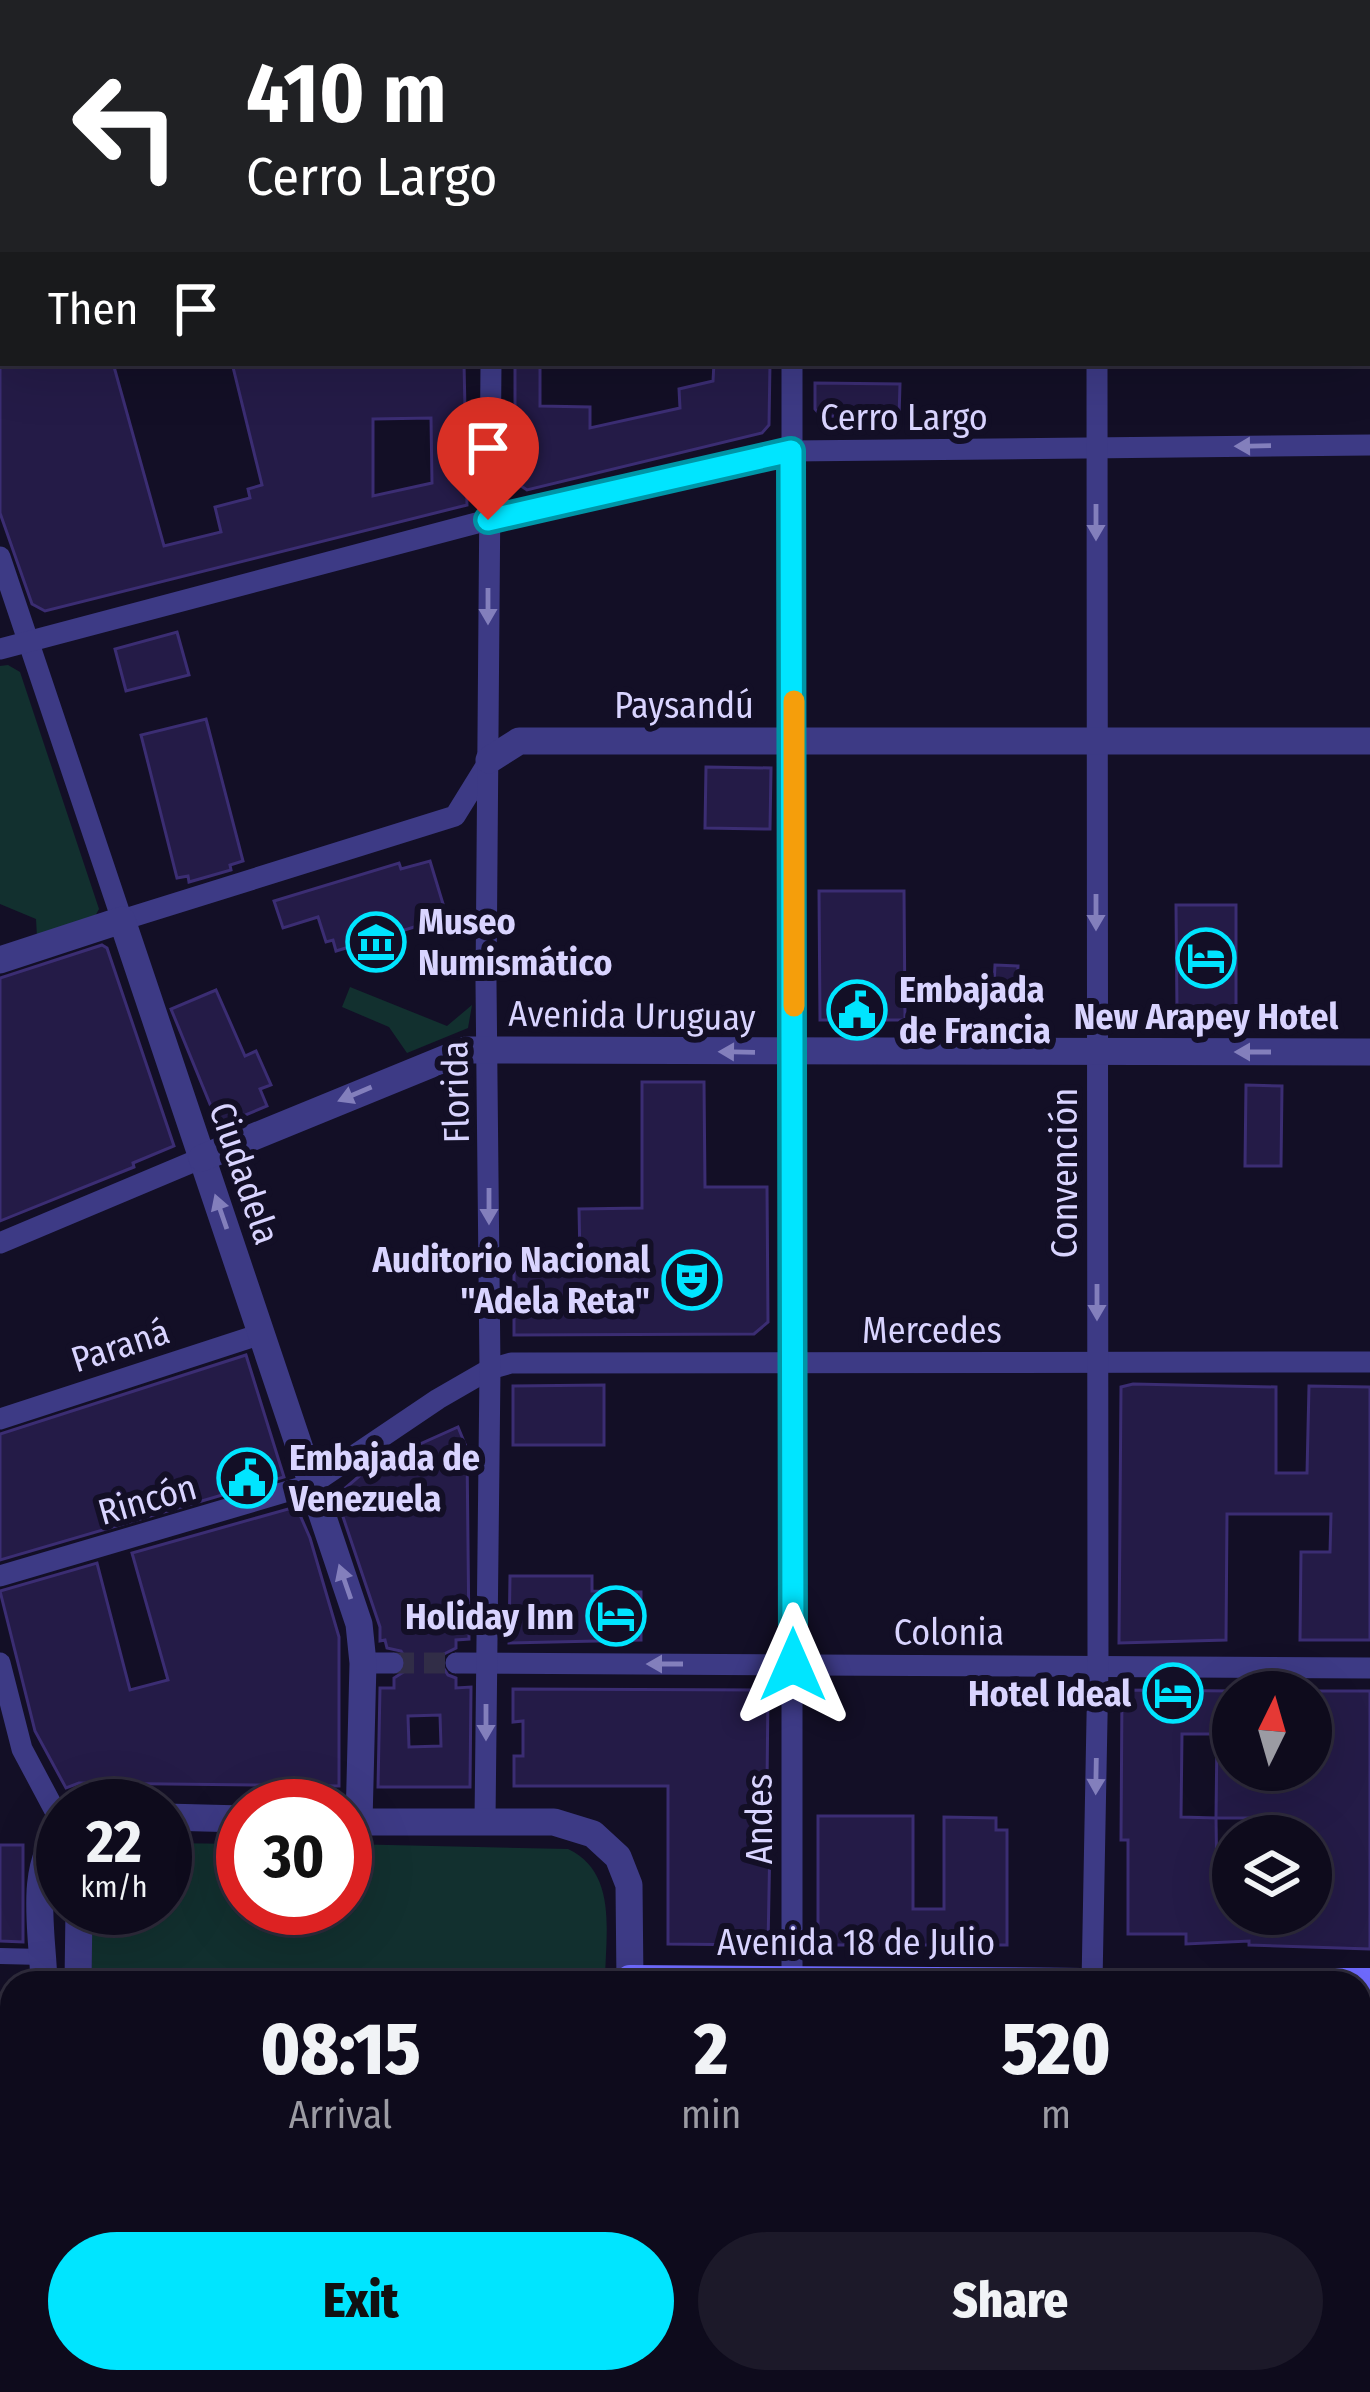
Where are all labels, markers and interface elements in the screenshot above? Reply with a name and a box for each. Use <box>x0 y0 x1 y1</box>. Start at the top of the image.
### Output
text: 410 m <box>246 43 447 144</box>
icon: left <box>48 48 204 204</box>
text: Cerro Largo <box>246 145 497 209</box>
icon: arrive <box>163 276 229 342</box>
text: Then <box>48 282 139 336</box>
street label: Cerro Largo <box>820 396 988 440</box>
pin <box>437 397 539 520</box>
icon: arrive <box>455 415 521 481</box>
one-way arrow <box>1233 437 1271 456</box>
one-way arrow <box>1086 504 1106 542</box>
one-way arrow <box>479 588 498 626</box>
street label: Paysandú <box>614 684 754 728</box>
one-way arrow <box>1086 894 1106 932</box>
place label: Museo Numismático <box>418 900 612 985</box>
museum icon: Museo Numismático <box>345 911 407 973</box>
hotel icon: New Arapey Hotel <box>1175 927 1237 989</box>
place label: Embajada de Francia <box>899 968 1051 1053</box>
public building icon: Embajada de Francia <box>826 979 888 1041</box>
street label: Avenida Uruguay <box>508 992 756 1040</box>
place label: New Arapey Hotel <box>1074 995 1339 1039</box>
street label: Florida <box>433 1040 479 1143</box>
one-way arrow <box>717 1042 755 1062</box>
one-way arrow <box>1233 1042 1271 1062</box>
one-way arrow <box>337 1085 373 1104</box>
street label: Convención <box>1043 1088 1087 1258</box>
street label: Ciudadela <box>199 1097 289 1250</box>
one-way arrow <box>479 1188 499 1226</box>
one-way arrow <box>210 1193 229 1230</box>
place label: Auditorio Nacional "Adela Reta" <box>371 1238 650 1323</box>
theatre icon: Auditorio Nacional "Adela Reta" <box>661 1249 723 1311</box>
one-way arrow <box>1087 1284 1107 1322</box>
street label: Mercedes <box>862 1309 1002 1353</box>
street label: Paraná <box>66 1310 175 1382</box>
place label: Embajada de Venezuela <box>288 1436 480 1521</box>
public building icon: Embajada de Venezuela <box>216 1447 278 1509</box>
street label: Rincón <box>93 1465 202 1535</box>
one-way arrow <box>335 1564 353 1600</box>
hotel icon: Holiday Inn <box>585 1585 647 1647</box>
place label: Holiday Inn <box>405 1595 574 1639</box>
position arrow <box>730 1602 856 1728</box>
street label: Colonia <box>894 1611 1004 1655</box>
one-way arrow <box>645 1655 683 1674</box>
hotel icon: Hotel Ideal <box>1142 1662 1204 1724</box>
north arrow <box>1212 1671 1332 1791</box>
map controls <box>1212 1671 1332 1935</box>
place label: Hotel Ideal <box>968 1672 1131 1716</box>
one-way arrow <box>476 1704 496 1742</box>
one-way arrow <box>1086 1758 1105 1796</box>
street label: Andes <box>738 1774 782 1864</box>
speed limit sign: 30 <box>216 1779 372 1935</box>
text: 22 <box>86 1806 142 1878</box>
button: layers <box>1212 1815 1332 1935</box>
text: km/h <box>81 1869 147 1905</box>
street label: Avenida 18 de Julio <box>717 1921 995 1965</box>
text: 08:15 <box>260 2007 421 2093</box>
text: 2 <box>694 2007 728 2093</box>
text: 520 <box>1002 2007 1111 2093</box>
text: Arrival <box>289 2092 392 2138</box>
text: min <box>681 2092 741 2138</box>
text: m <box>1041 2092 1071 2138</box>
button: Exit <box>48 2232 674 2370</box>
button: Share <box>698 2232 1323 2370</box>

